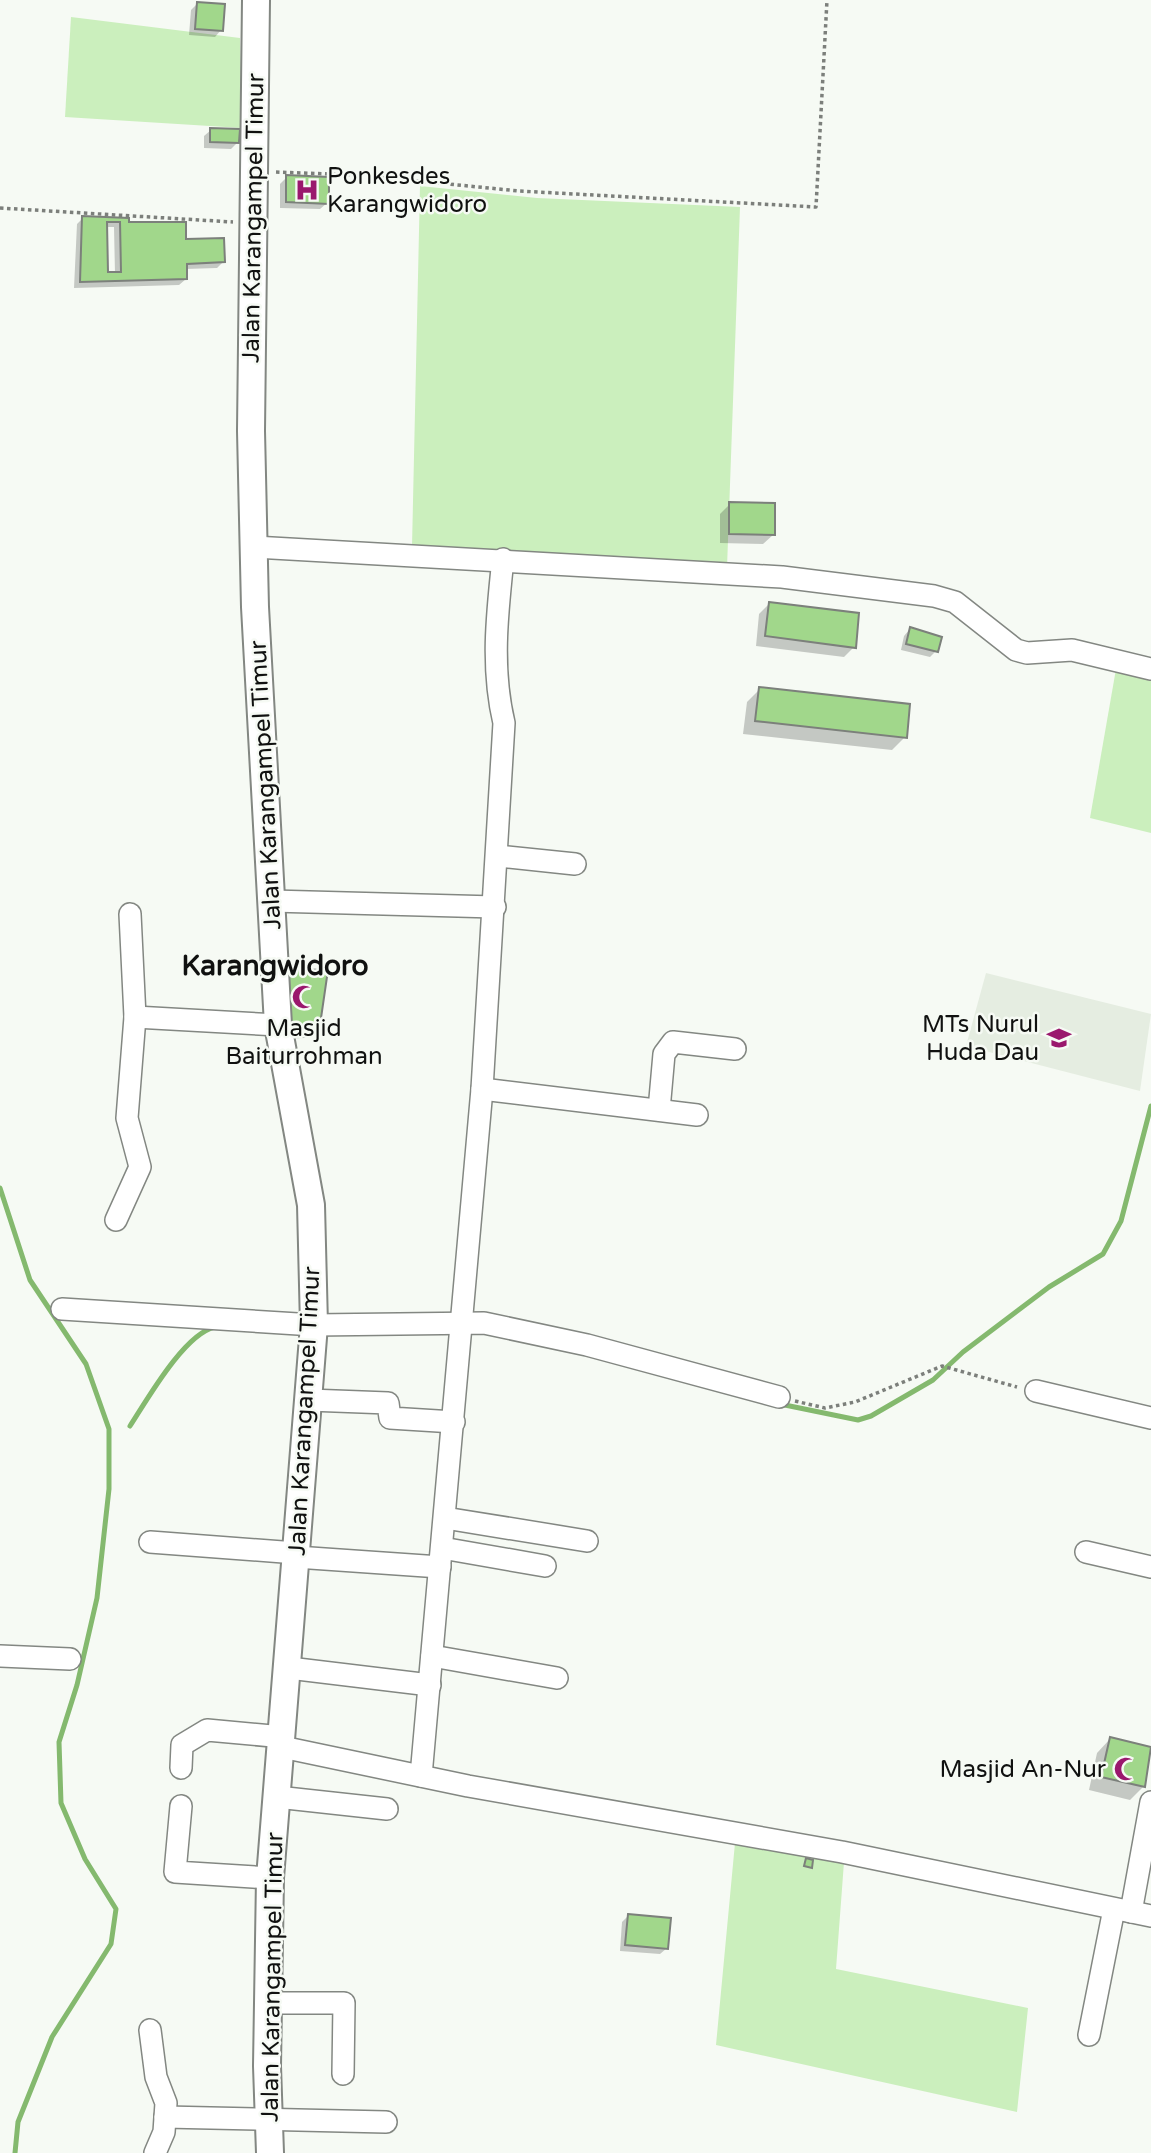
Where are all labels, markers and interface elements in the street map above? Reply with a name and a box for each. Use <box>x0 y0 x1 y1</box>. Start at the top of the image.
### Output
street label: Jalan Karangampel Timur <box>236 72 271 363</box>
place label: Ponkesdes Karangwidoro <box>327 162 487 219</box>
hospital icon: Ponkesdes Karangwidoro <box>293 176 321 204</box>
street label: Jalan Karangampel Timur <box>243 639 288 930</box>
district label: Karangwidoro <box>182 949 368 983</box>
mosque icon: Masjid Baiturrohman <box>290 983 318 1011</box>
place label: MTs Nurul Huda Dau <box>922 1010 1039 1067</box>
place label: Masjid Baiturrohman <box>225 1014 383 1071</box>
school or university icon: MTs Nurul Huda Dau <box>1045 1024 1073 1052</box>
street label: Jalan Karangampel Timur <box>282 1265 327 1556</box>
place label: Masjid An-Nur <box>939 1755 1107 1784</box>
mosque icon: Masjid An-Nur <box>1112 1755 1140 1783</box>
street label: Jalan Karangampel Timur <box>255 1831 290 2122</box>

